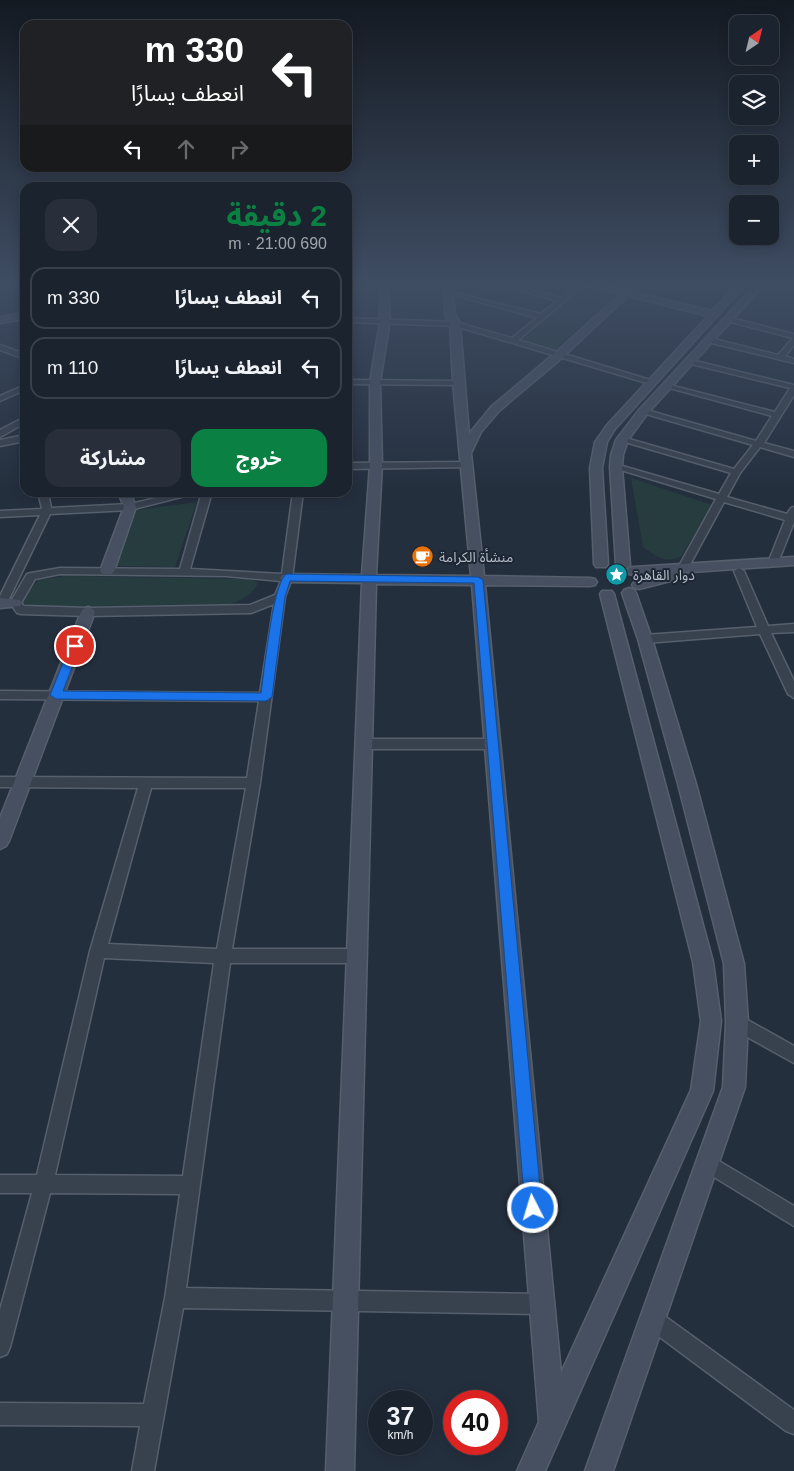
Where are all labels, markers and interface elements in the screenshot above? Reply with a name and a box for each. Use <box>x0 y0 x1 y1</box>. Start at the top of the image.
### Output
north arrow <box>729 15 779 65</box>
map controls <box>729 15 779 245</box>
text: 330 m <box>145 30 244 69</box>
icon: left <box>262 40 327 105</box>
button: layers <box>729 75 779 125</box>
text: انعطف يسارًا <box>131 81 244 106</box>
icon: left <box>119 135 147 163</box>
icon: ahead <box>172 135 200 163</box>
icon: right <box>225 135 253 163</box>
button: + <box>729 135 779 185</box>
button: − <box>729 195 779 245</box>
button: close <box>45 199 97 251</box>
text: 2 دقيقة <box>226 199 327 232</box>
text: 690 m · 21:00 <box>228 235 327 252</box>
icon: left <box>297 284 325 312</box>
text: 330 m <box>47 287 100 308</box>
text: انعطف يسارًا <box>175 287 282 308</box>
icon: left <box>297 354 325 382</box>
text: 110 m <box>47 357 98 378</box>
text: انعطف يسارًا <box>175 357 282 378</box>
button: مشاركة <box>45 429 181 487</box>
button: خروج <box>191 429 327 487</box>
cafe icon: منشأة الكرامة <box>411 545 435 569</box>
place label: منشأة الكرامة <box>439 548 513 566</box>
place icon: دوار القاهرة <box>605 563 629 587</box>
place label: دوار القاهرة <box>633 567 695 584</box>
pin <box>54 625 96 667</box>
icon: arrive <box>61 632 89 660</box>
position arrow <box>506 1181 558 1233</box>
speed limit sign: 40 <box>443 1390 508 1455</box>
text: 37 <box>387 1402 414 1430</box>
text: km/h <box>387 1428 414 1442</box>

